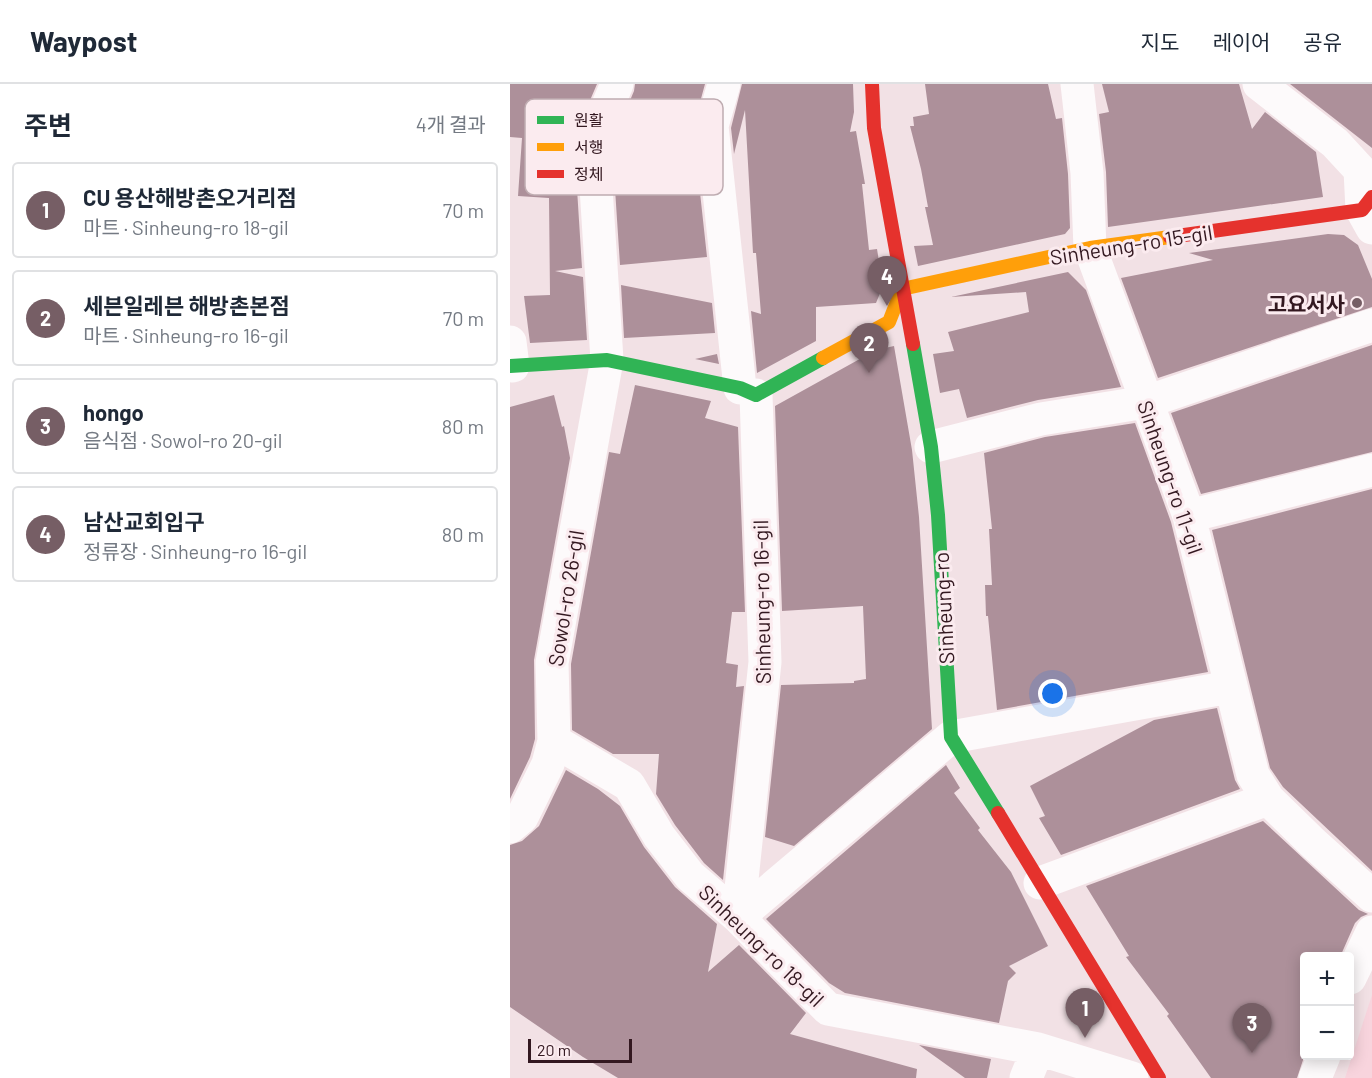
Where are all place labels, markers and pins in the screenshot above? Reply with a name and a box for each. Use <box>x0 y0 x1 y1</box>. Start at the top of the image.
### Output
pin: 4 <box>868 256 907 306</box>
place label: 고요서사 <box>1268 291 1345 316</box>
marker: 고요서사 <box>1350 296 1364 310</box>
pin: 2 <box>850 324 888 373</box>
pin: 1 <box>1066 988 1104 1038</box>
pin: 3 <box>1232 1004 1272 1053</box>

